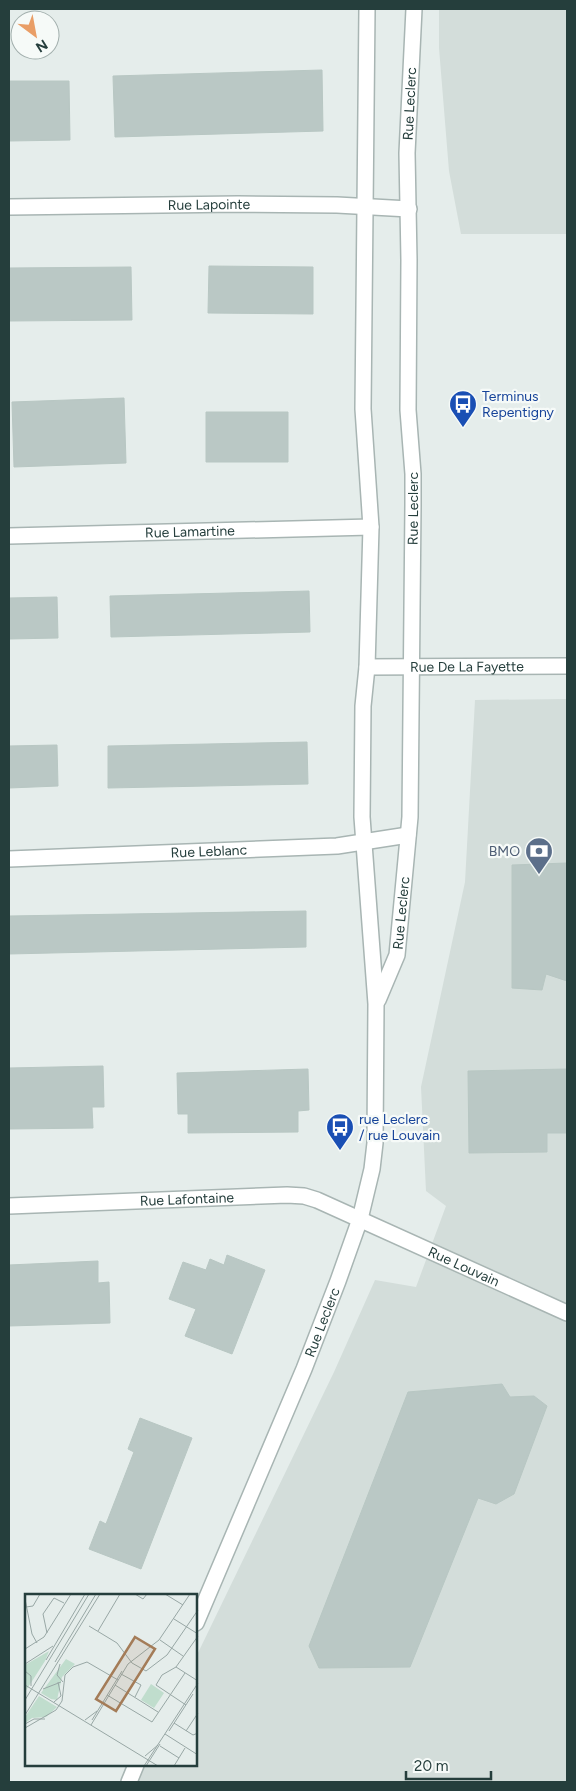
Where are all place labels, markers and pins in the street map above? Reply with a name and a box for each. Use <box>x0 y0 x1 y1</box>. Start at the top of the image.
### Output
place label: Terminus Repentigny <box>482 388 555 421</box>
bus stop icon: Terminus Repentigny <box>448 389 478 428</box>
bank icon: BMO <box>524 836 554 875</box>
place label: BMO <box>489 843 520 860</box>
place label: rue Leclerc / rue Louvain <box>359 1111 440 1144</box>
bus stop icon: rue Leclerc / rue Louvain <box>325 1112 355 1151</box>

